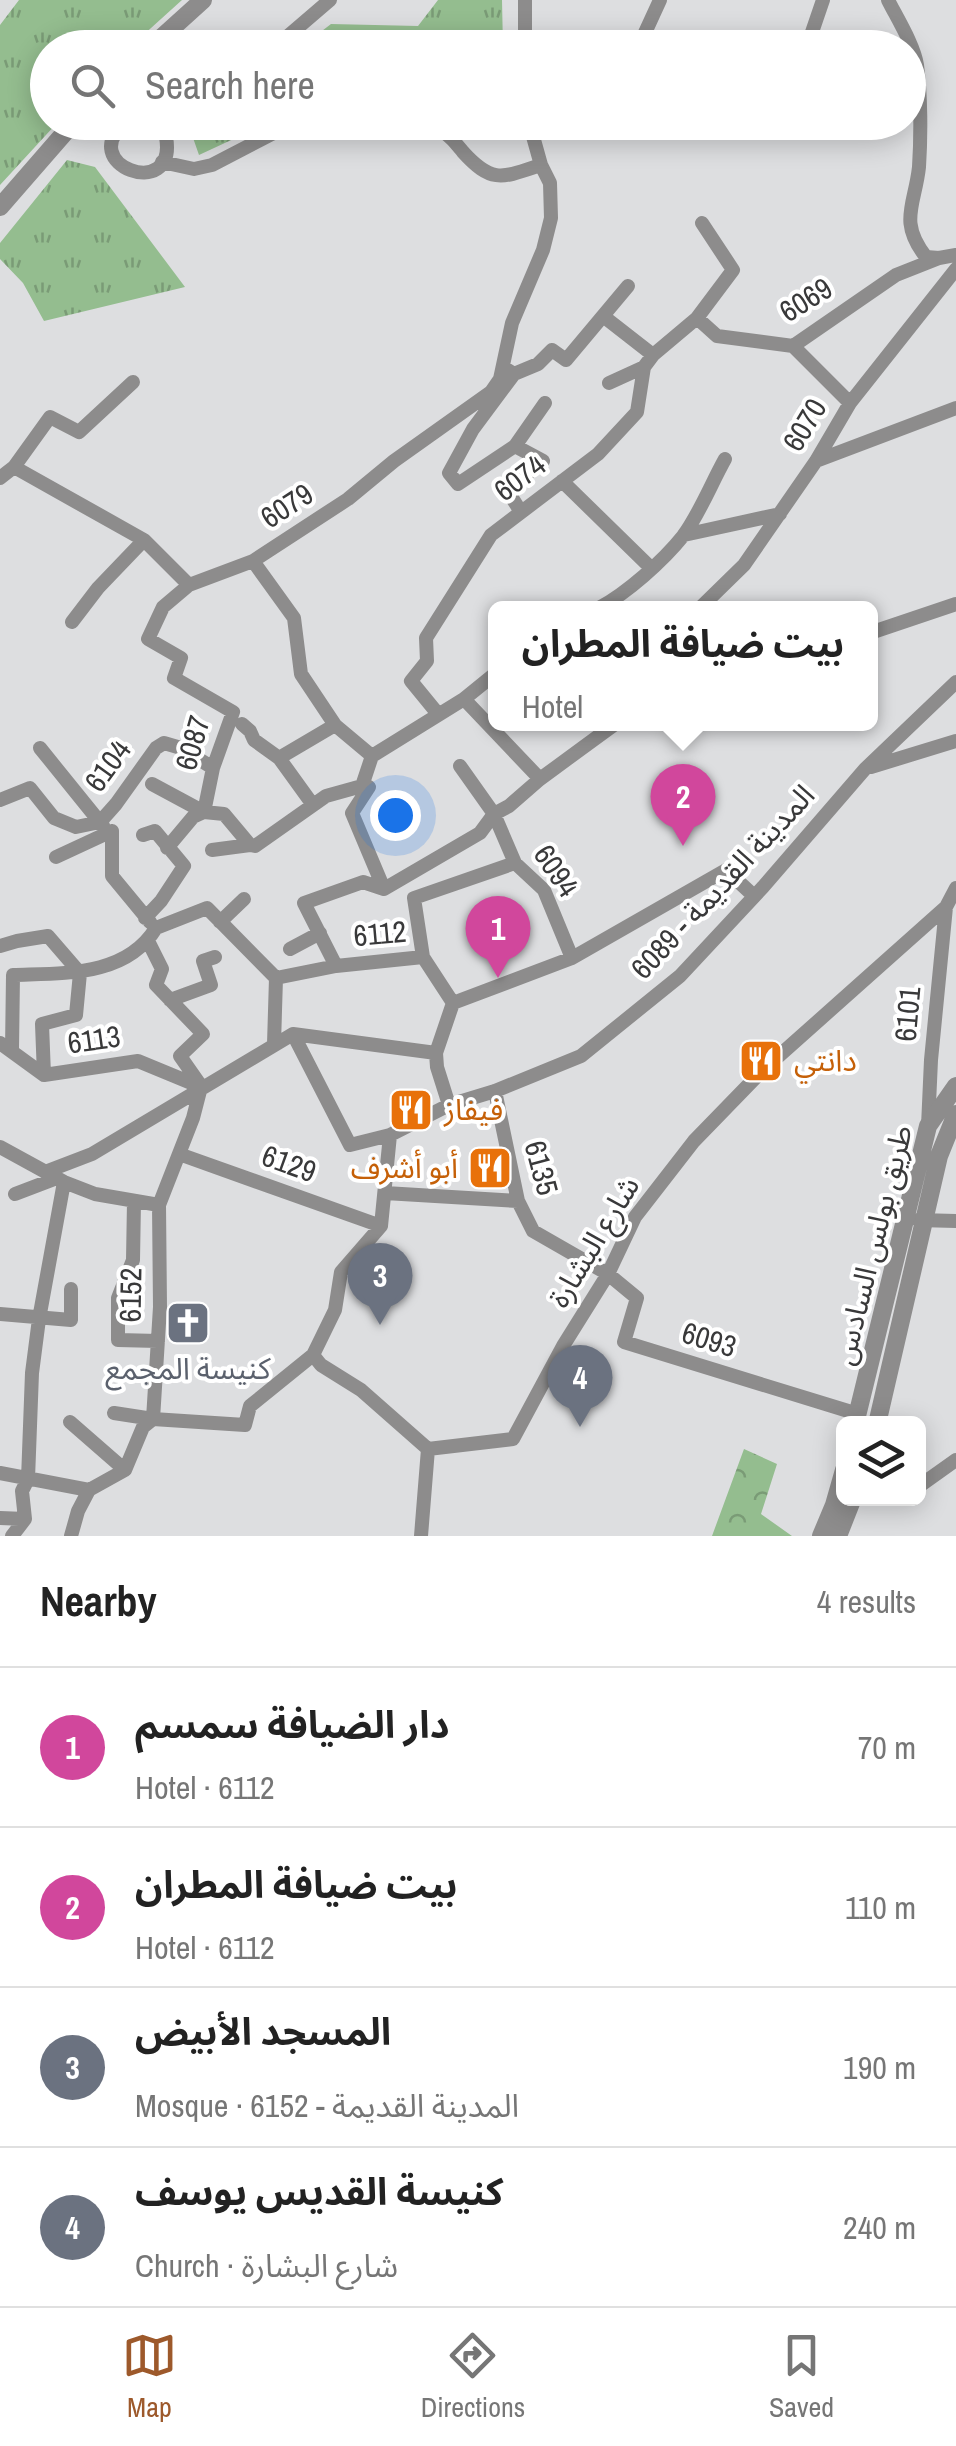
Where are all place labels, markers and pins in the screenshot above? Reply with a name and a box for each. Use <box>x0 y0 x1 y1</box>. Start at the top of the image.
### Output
pin: 2 <box>650 764 716 846</box>
pin: 1 <box>466 896 530 978</box>
restaurant icon: دانتي <box>738 1038 784 1084</box>
place label: دانتي <box>794 1040 857 1084</box>
restaurant icon: فيفاز <box>388 1087 434 1133</box>
place label: فيفاز <box>443 1089 503 1129</box>
restaurant icon: أبو أشرف <box>467 1145 513 1191</box>
place label: أبو أشرف <box>351 1147 458 1187</box>
pin: 3 <box>348 1242 412 1325</box>
church icon: كنيسة المجمع <box>165 1300 211 1346</box>
pin: 4 <box>548 1344 612 1427</box>
place label: كنيسة المجمع <box>105 1348 271 1391</box>

